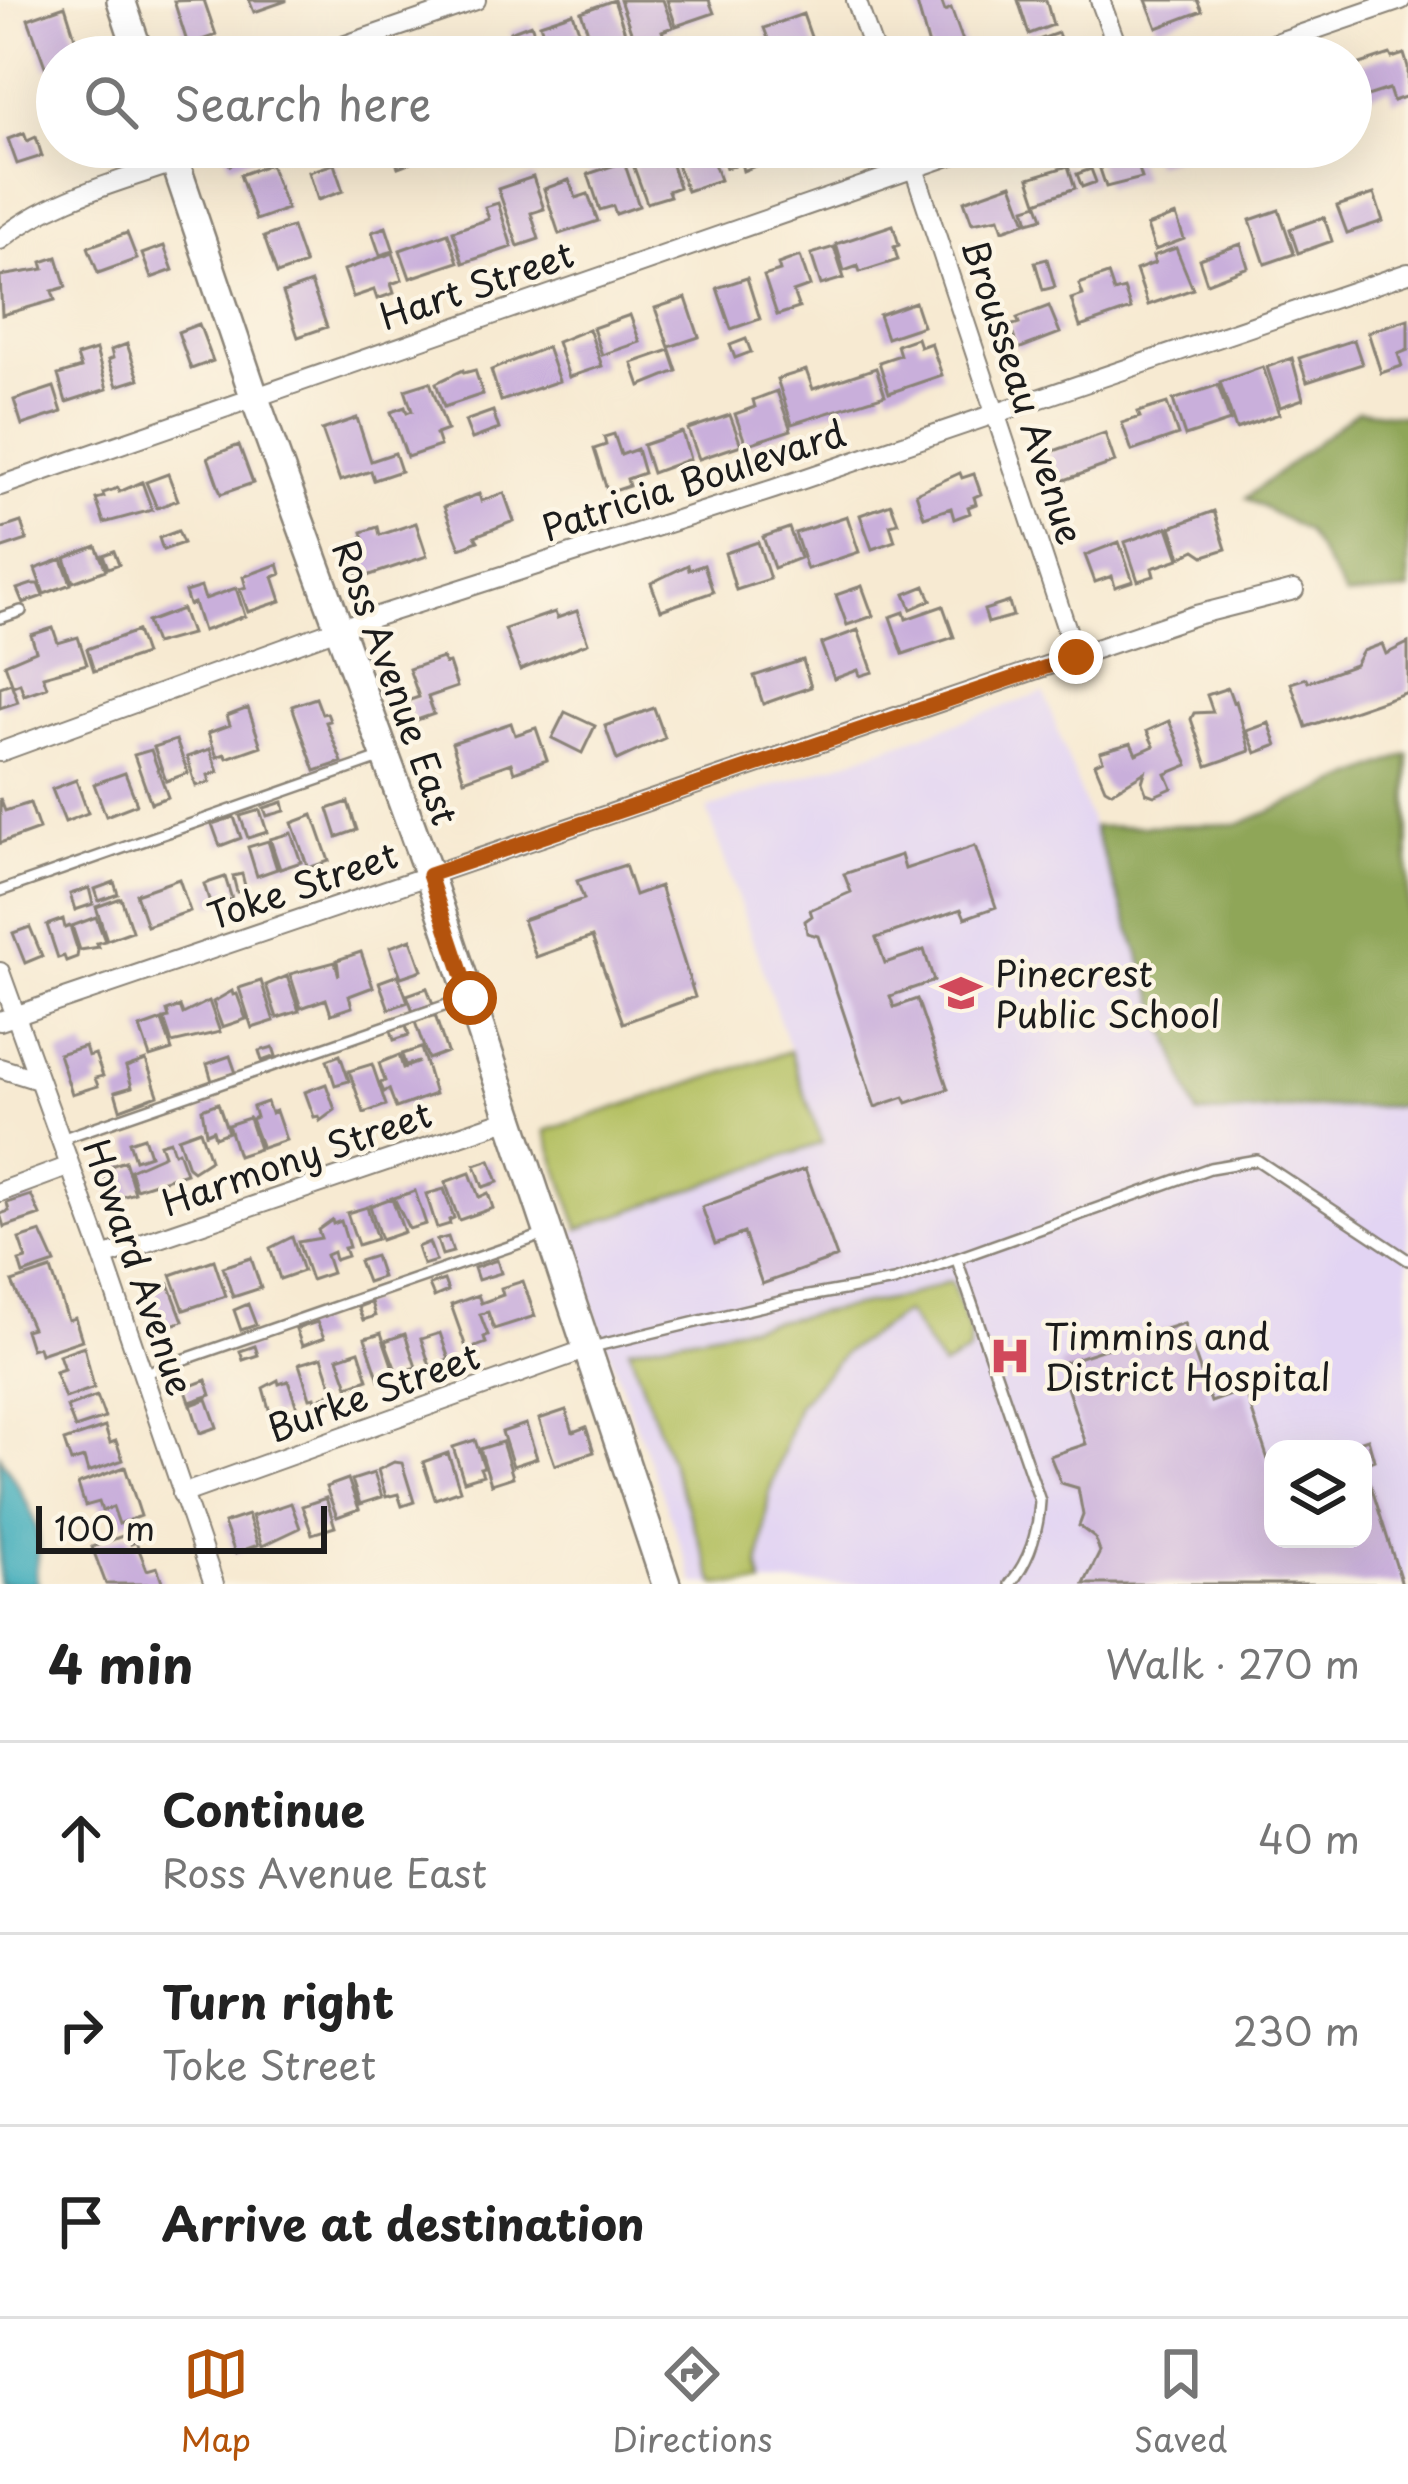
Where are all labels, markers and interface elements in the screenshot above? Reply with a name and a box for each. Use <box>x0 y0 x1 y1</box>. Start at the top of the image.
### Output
search box <box>36 36 1372 168</box>
text: Search here <box>174 68 431 136</box>
icon: search <box>78 69 144 135</box>
street label: Hart Street <box>372 226 580 342</box>
street label: Brousseau Avenue <box>949 231 1099 551</box>
street label: Patricia Boulevard <box>534 404 852 554</box>
street label: Ross Avenue East <box>320 532 474 832</box>
route end <box>1049 630 1103 684</box>
street label: Toke Street <box>200 826 404 942</box>
place label: Pinecrest Public School <box>995 945 1220 1040</box>
school or university icon: Pinecrest Public School <box>938 970 984 1016</box>
route start <box>443 971 497 1025</box>
street label: Harmony Street <box>154 1086 438 1228</box>
street label: Howard Avenue <box>71 1132 209 1402</box>
place label: Timmins and District Hospital <box>1044 1308 1331 1403</box>
street label: Burke Street <box>259 1328 487 1454</box>
hospital icon: Timmins and District Hospital <box>987 1333 1033 1379</box>
map controls <box>1264 1440 1372 1548</box>
button: layers <box>1264 1440 1372 1548</box>
scale bar <box>36 1500 327 1553</box>
text: 100 m <box>54 1502 155 1552</box>
text: 4 min <box>48 1624 193 1701</box>
text: Walk · 270 m <box>1105 1633 1360 1692</box>
text: Continue <box>162 1774 365 1842</box>
icon: ahead <box>48 1805 114 1871</box>
text: 40 m <box>1258 1808 1360 1867</box>
text: Ross Avenue East <box>162 1842 487 1901</box>
text: Turn right <box>162 1966 394 2034</box>
icon: right <box>48 1997 114 2063</box>
text: 230 m <box>1233 2000 1360 2059</box>
text: Toke Street <box>162 2034 376 2093</box>
text: Arrive at destination <box>162 2188 645 2256</box>
icon: arrive <box>48 2189 114 2255</box>
tab: Map <box>181 2341 251 2463</box>
tab: Directions <box>612 2341 773 2463</box>
tab: Saved <box>1134 2341 1227 2463</box>

